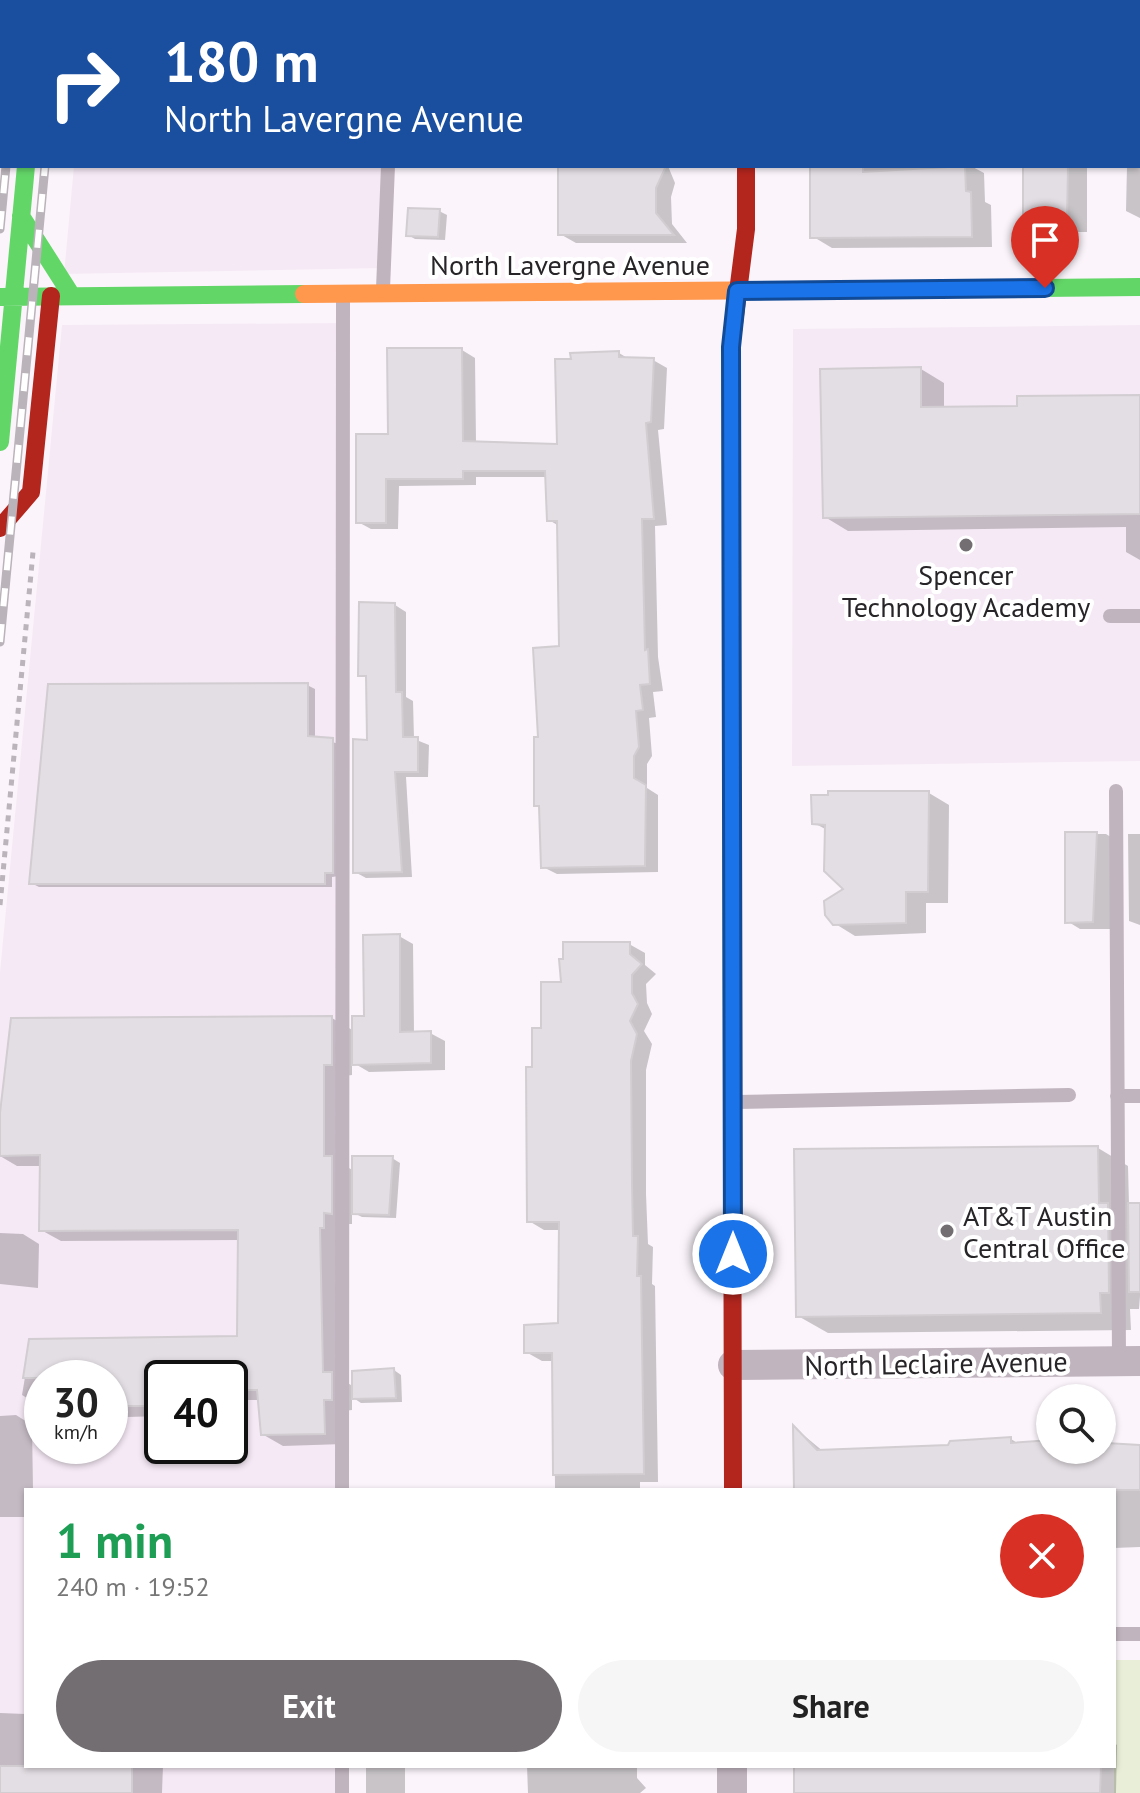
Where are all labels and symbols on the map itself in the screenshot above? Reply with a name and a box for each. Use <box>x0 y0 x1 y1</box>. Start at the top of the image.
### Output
pin <box>1011 206 1079 288</box>
street label: North Lavergne Avenue <box>430 246 710 283</box>
marker: Spencer Technology Academy <box>957 536 975 554</box>
place label: Spencer Technology Academy <box>842 556 1090 625</box>
place label: AT&T Austin Central Office <box>963 1197 1126 1266</box>
position arrow <box>691 1212 775 1296</box>
marker: AT&T Austin Central Office <box>938 1222 956 1240</box>
street label: North Leclaire Avenue <box>804 1342 1068 1384</box>
speed limit sign: 40 <box>144 1360 248 1464</box>

